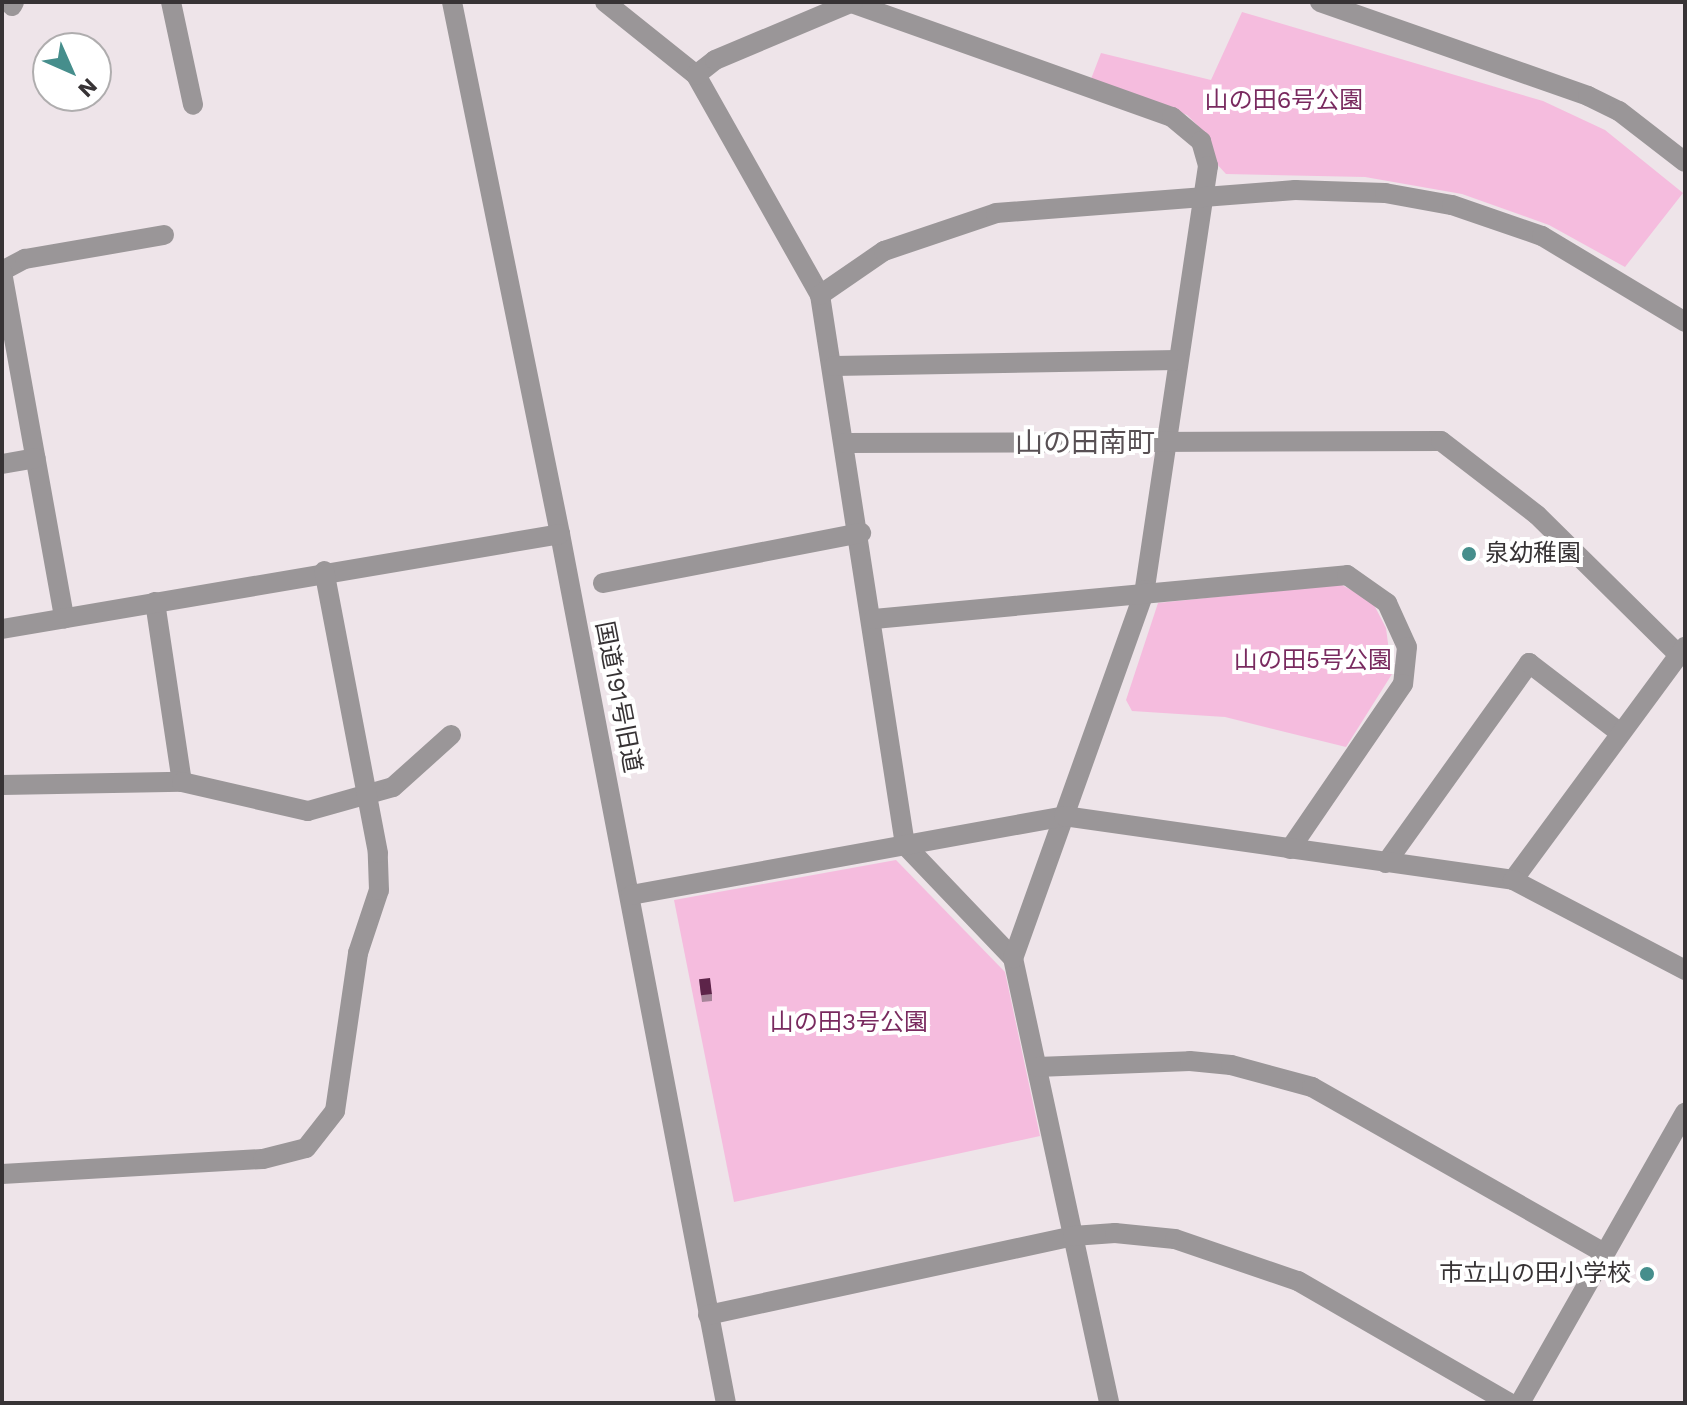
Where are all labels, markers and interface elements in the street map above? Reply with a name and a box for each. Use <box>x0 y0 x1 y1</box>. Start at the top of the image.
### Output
north arrow <box>32 32 112 112</box>
text: N <box>73 73 103 103</box>
park label: 山の田6号公園 <box>1205 87 1363 115</box>
district label: 山の田南町 <box>1015 426 1155 460</box>
place label: 泉幼稚園 <box>1485 540 1581 568</box>
marker: 泉幼稚園 <box>1460 545 1478 563</box>
street label: 国道191号旧道 <box>589 619 647 775</box>
park label: 山の田5号公園 <box>1234 647 1392 675</box>
park label: 山の田3号公園 <box>770 1009 928 1037</box>
place label: 市立山の田小学校 <box>1439 1260 1631 1288</box>
marker: 市立山の田小学校 <box>1638 1265 1656 1283</box>

